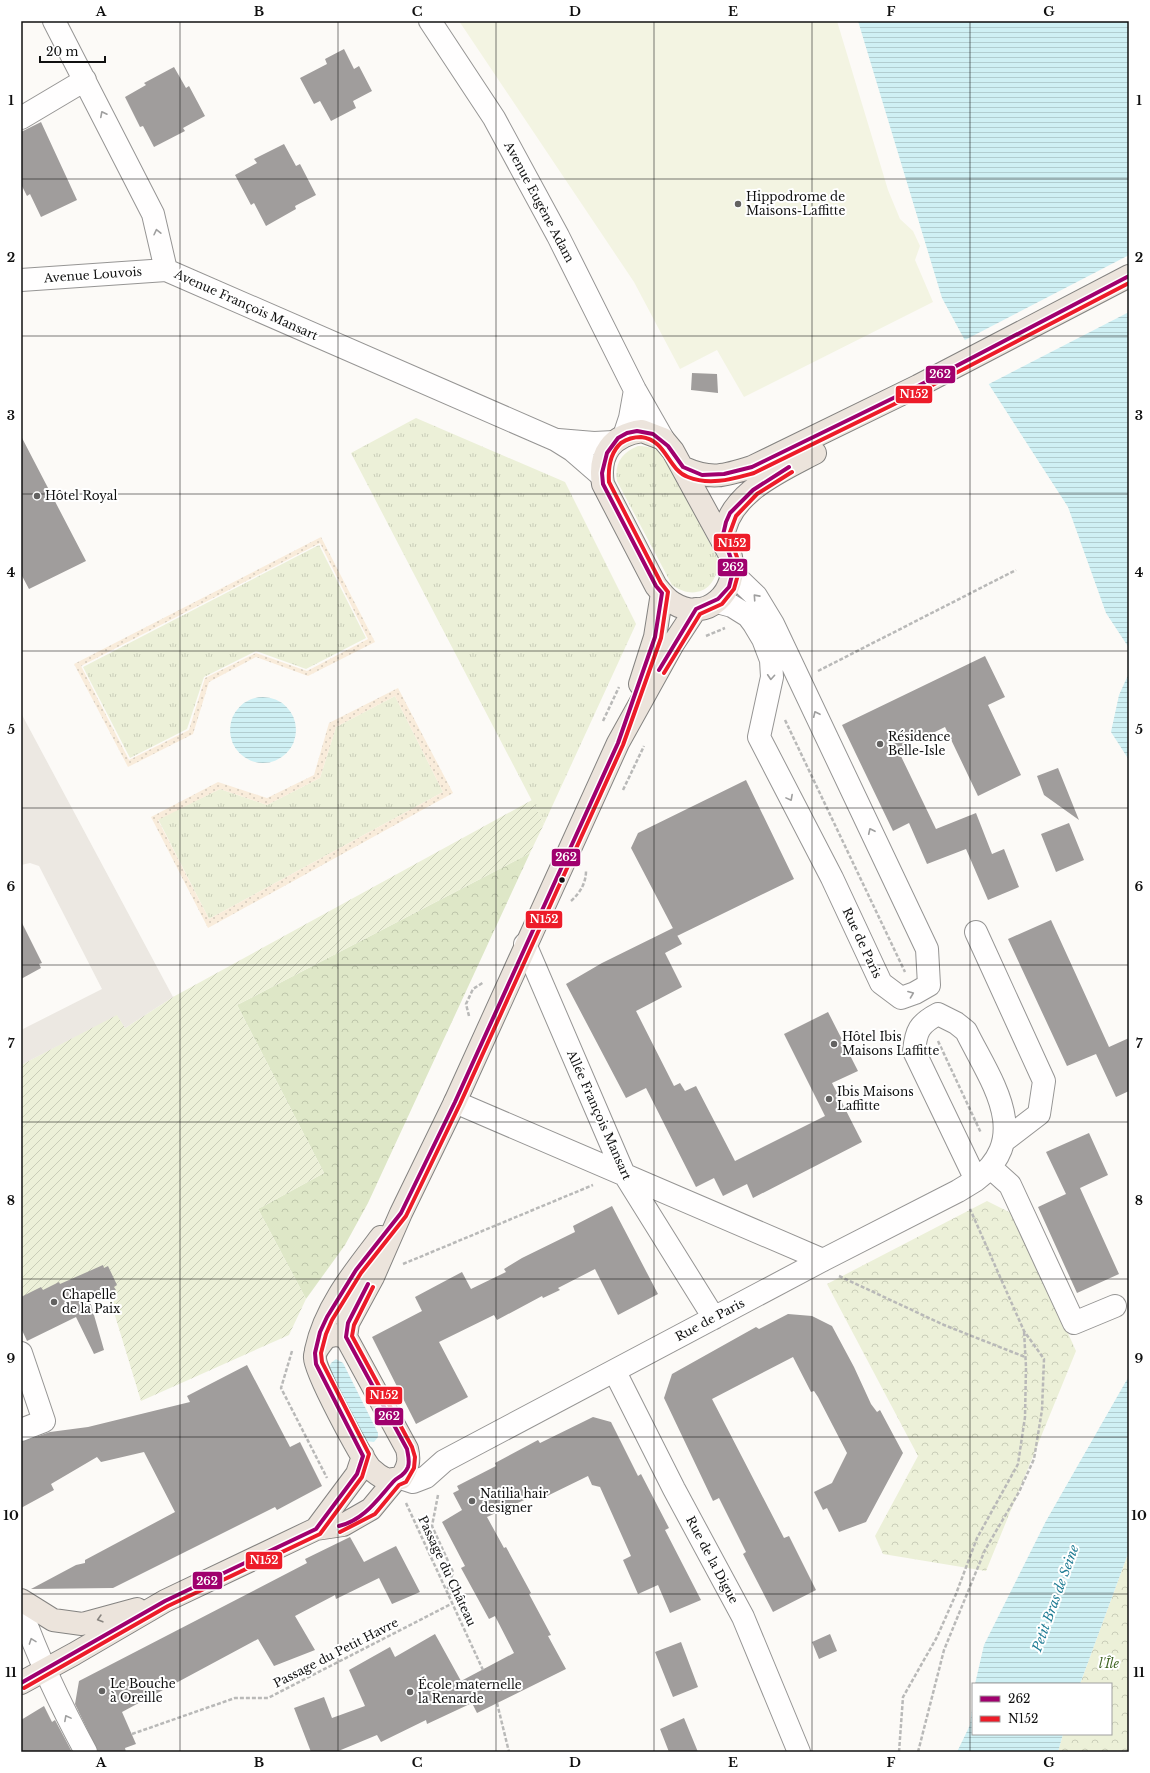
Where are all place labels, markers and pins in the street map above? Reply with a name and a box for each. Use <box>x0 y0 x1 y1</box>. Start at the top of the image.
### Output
place label: Hippodrome de Maisons-Laffitte <box>746 189 845 218</box>
marker: Hippodrome de Maisons-Laffitte <box>733 199 743 209</box>
place label: Hôtel Royal <box>45 488 118 503</box>
marker: Hôtel Royal <box>32 491 42 501</box>
place label: Résidence Belle-Isle <box>888 729 950 758</box>
marker: Résidence Belle-Isle <box>875 739 885 749</box>
unlabelled marker <box>557 875 567 885</box>
place label: Hôtel Ibis Maisons Laffitte <box>842 1029 939 1058</box>
marker: Hôtel Ibis Maisons Laffitte <box>829 1039 839 1049</box>
place label: Ibis Maisons Laffitte <box>837 1084 914 1113</box>
marker: Ibis Maisons Laffitte <box>824 1094 834 1104</box>
place label: Chapelle de la Paix <box>62 1287 121 1316</box>
marker: Chapelle de la Paix <box>49 1297 59 1307</box>
place label: Natilia hair designer <box>480 1486 549 1515</box>
marker: Natilia hair designer <box>467 1496 477 1506</box>
place label: Le Bouche à Oreille <box>110 1676 176 1705</box>
place label: École maternelle la Renarde <box>418 1676 522 1706</box>
marker: Le Bouche à Oreille <box>97 1686 107 1696</box>
marker: École maternelle la Renarde <box>405 1687 415 1697</box>

